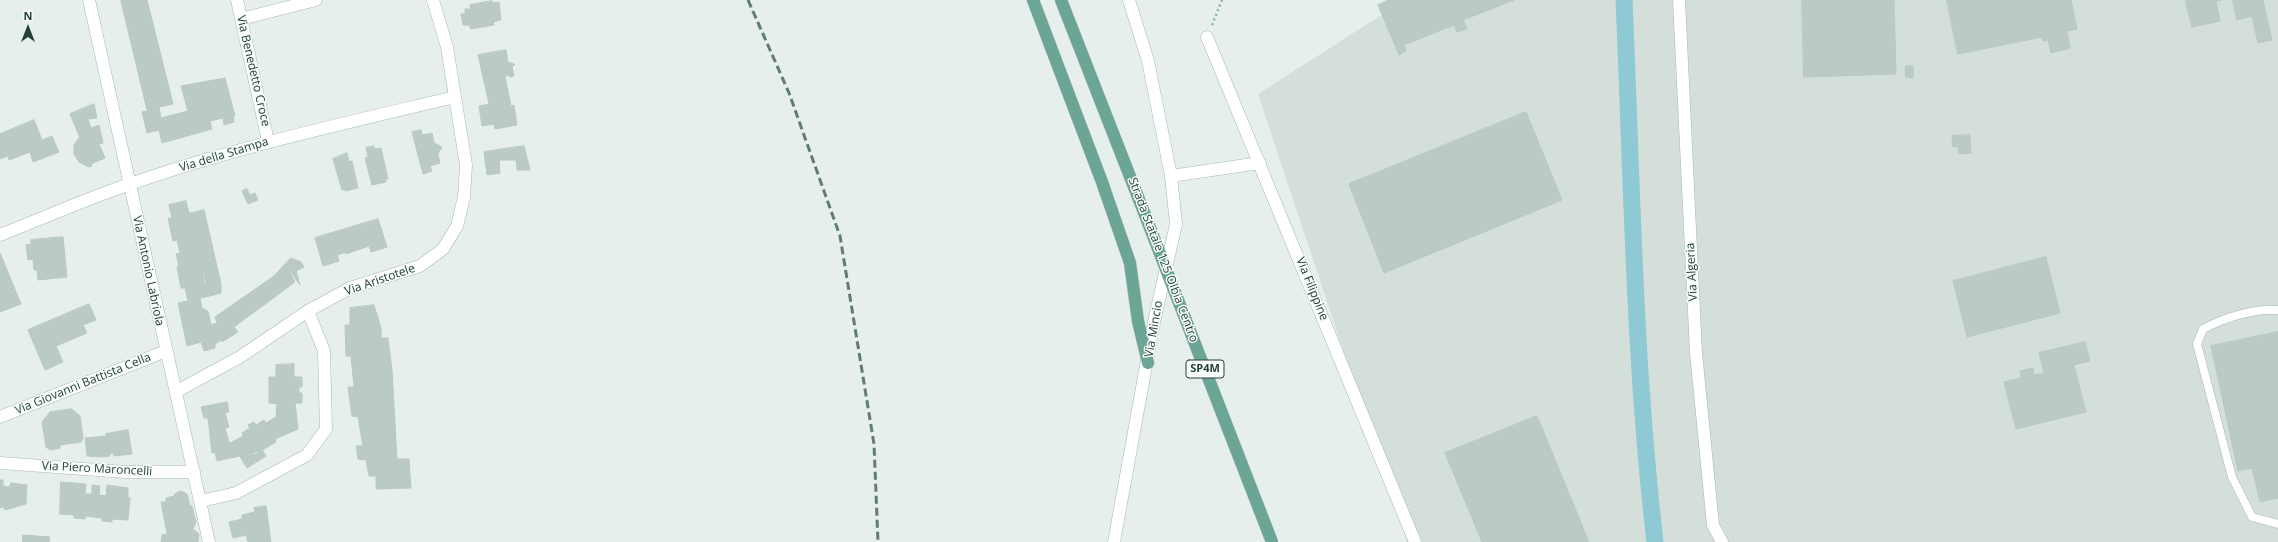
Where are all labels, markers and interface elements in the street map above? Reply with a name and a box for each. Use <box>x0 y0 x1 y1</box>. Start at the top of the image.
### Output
north arrow <box>8 8 48 48</box>
text: N <box>24 8 32 23</box>
street label: Via Benedetto Croce <box>233 14 273 128</box>
street label: Via della Stampa <box>178 135 270 175</box>
street label: Strada Statale 125 Olbia Centro <box>1125 176 1201 344</box>
street label: Via Antonio Labriola <box>129 215 167 327</box>
street label: Via Algeria <box>1683 242 1701 302</box>
street label: Via Filippine <box>1293 255 1331 323</box>
street label: Via Aristotele <box>343 261 417 299</box>
street label: Via Mincio <box>1142 300 1166 358</box>
street label: Via Giovanni Battista Cella <box>13 350 153 418</box>
road number: SP4M <box>1186 360 1224 378</box>
street label: Via Piero Maroncelli <box>41 459 153 479</box>

